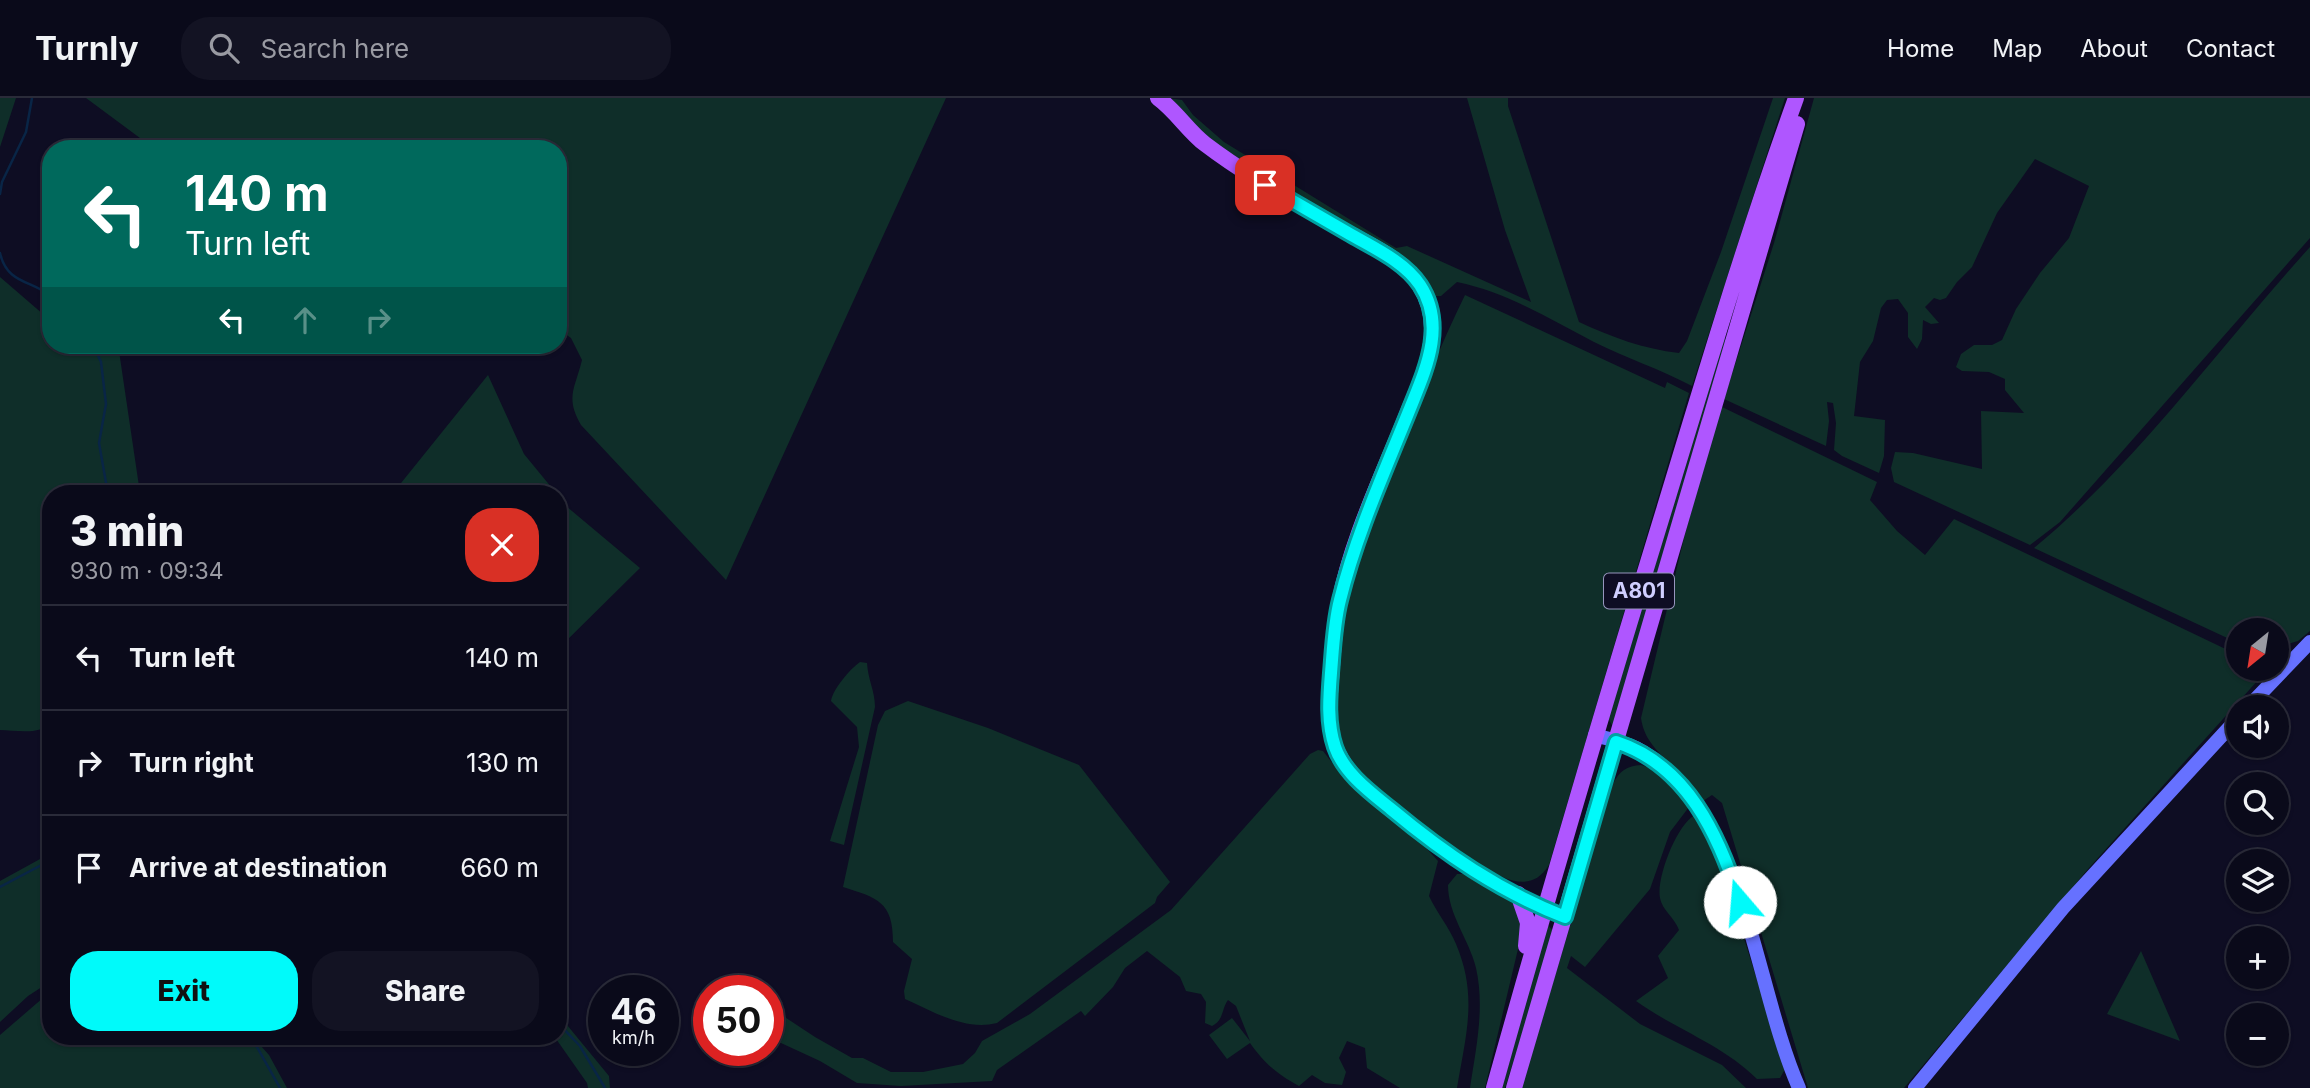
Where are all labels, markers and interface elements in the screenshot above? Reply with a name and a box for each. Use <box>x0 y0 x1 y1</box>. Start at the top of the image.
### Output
search box <box>181 17 671 80</box>
text: Turnly <box>35 28 139 68</box>
icon: search <box>205 29 243 67</box>
text: Search here <box>261 33 409 64</box>
text: Home <box>1887 34 1954 63</box>
text: Map <box>1992 34 2042 63</box>
text: About <box>2080 34 2148 63</box>
text: Contact <box>2186 34 2275 63</box>
pin <box>1235 155 1295 215</box>
text: 140 m <box>185 164 329 223</box>
icon: arrive <box>1246 166 1284 204</box>
icon: left <box>70 168 161 259</box>
text: Turn left <box>185 224 310 263</box>
icon: left <box>213 301 251 339</box>
icon: ahead <box>286 301 324 339</box>
icon: right <box>359 301 397 339</box>
text: 3 min <box>70 505 184 556</box>
button: close <box>465 508 539 582</box>
text: 930 m · 09:34 <box>70 557 224 585</box>
road number: A801 <box>1604 574 1674 608</box>
north arrow <box>2226 618 2289 681</box>
map controls <box>2226 618 2289 1066</box>
icon: left <box>70 639 108 677</box>
text: Turn left <box>129 642 235 673</box>
text: 140 m <box>465 642 539 673</box>
button: sound <box>2226 695 2289 758</box>
icon: right <box>70 744 108 782</box>
text: Turn right <box>129 747 254 778</box>
text: 130 m <box>466 747 539 778</box>
button: search <box>2226 772 2289 835</box>
icon: arrive <box>70 849 108 887</box>
button: layers <box>2226 849 2289 912</box>
text: Arrive at destination <box>129 852 388 883</box>
text: 660 m <box>460 852 539 883</box>
position arrow <box>1703 865 1777 939</box>
button: + <box>2226 926 2289 989</box>
button: Exit <box>70 951 298 1031</box>
button: Share <box>312 951 539 1031</box>
speed limit sign: 50 <box>693 975 784 1066</box>
text: 46 <box>610 990 657 1032</box>
button: − <box>2226 1003 2289 1066</box>
text: km/h <box>612 1027 655 1048</box>

